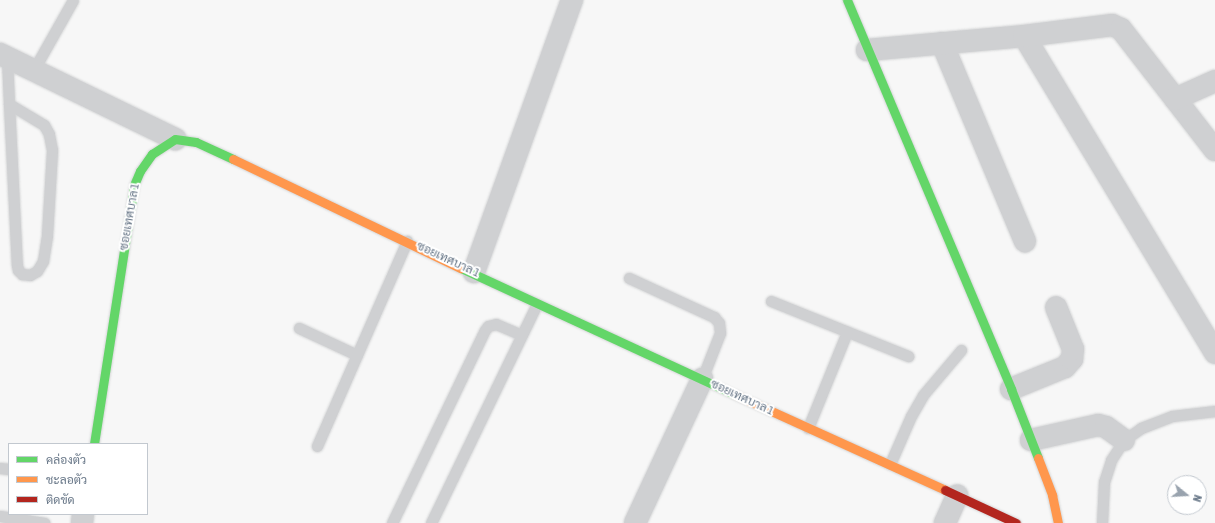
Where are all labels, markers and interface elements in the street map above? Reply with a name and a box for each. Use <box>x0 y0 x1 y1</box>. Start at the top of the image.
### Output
street label: ซอยเทศบาล 1 <box>117 182 143 252</box>
street label: ซอยเทศบาล 1 <box>414 239 482 281</box>
street label: ซอยเทศบาล 1 <box>708 377 776 419</box>
legend <box>8 443 148 515</box>
text: คล่องตัว <box>46 453 86 467</box>
text: ชะลอตัว <box>46 473 87 487</box>
north arrow <box>1167 475 1207 515</box>
text: ติดขัด <box>46 493 75 507</box>
text: N <box>1191 493 1204 503</box>

